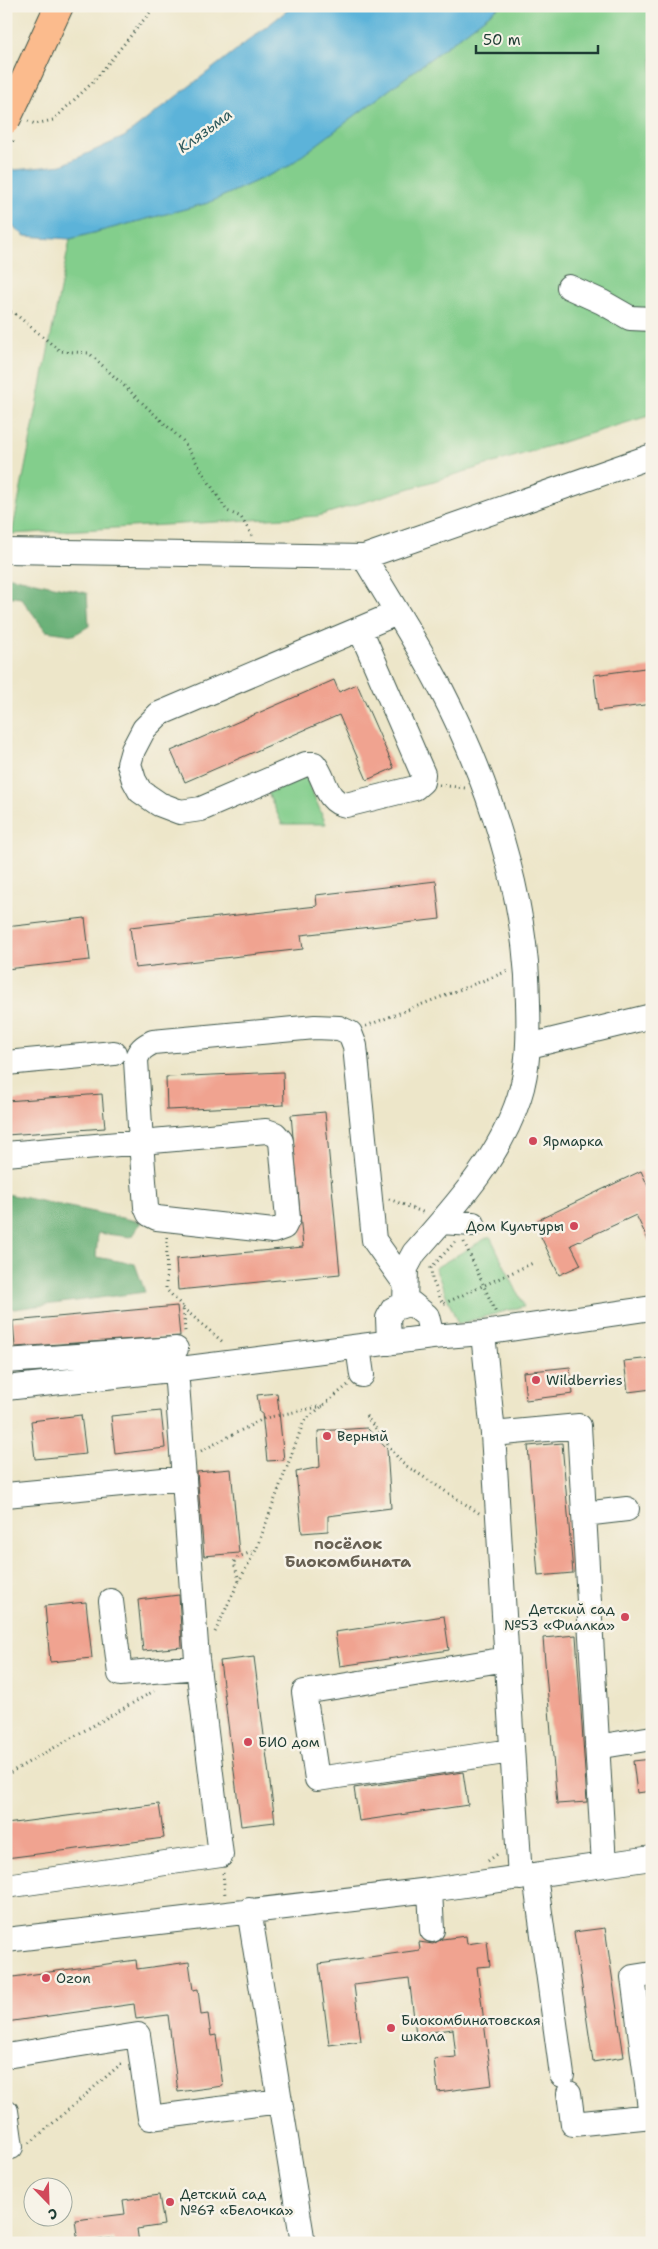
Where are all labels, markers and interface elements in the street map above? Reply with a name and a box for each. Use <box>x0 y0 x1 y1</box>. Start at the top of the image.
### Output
scale bar <box>476 22 598 54</box>
text: 50 m <box>483 30 521 50</box>
water label: Клязьма <box>174 104 236 158</box>
place label: Ярмарка <box>543 1132 603 1150</box>
marker: Ярмарка <box>527 1135 539 1147</box>
place label: Дом Культуры <box>466 1217 564 1235</box>
marker: Дом Культуры <box>568 1220 580 1232</box>
place label: Wildberries <box>546 1371 623 1389</box>
marker: Wildberries <box>530 1374 542 1386</box>
place label: Верный <box>337 1427 388 1445</box>
marker: Верный <box>321 1430 333 1442</box>
district label: посёлок Биокомбината <box>285 1533 411 1572</box>
place label: Детский сад №53 «Фиалка» <box>504 1600 615 1634</box>
marker: Детский сад №53 «Фиалка» <box>619 1611 631 1623</box>
place label: БИО дом <box>258 1733 320 1751</box>
marker: БИО дом <box>242 1736 254 1748</box>
place label: Ozon <box>56 1969 91 1987</box>
marker: Ozon <box>40 1972 52 1984</box>
place label: Биокомбинатовская школа <box>401 2011 541 2045</box>
marker: Биокомбинатовская школа <box>385 2022 397 2034</box>
north arrow <box>22 2176 72 2226</box>
place label: Детский сад №67 «Белочка» <box>180 2185 294 2219</box>
marker: Детский сад №67 «Белочка» <box>164 2196 176 2208</box>
text: С <box>46 2204 61 2224</box>

